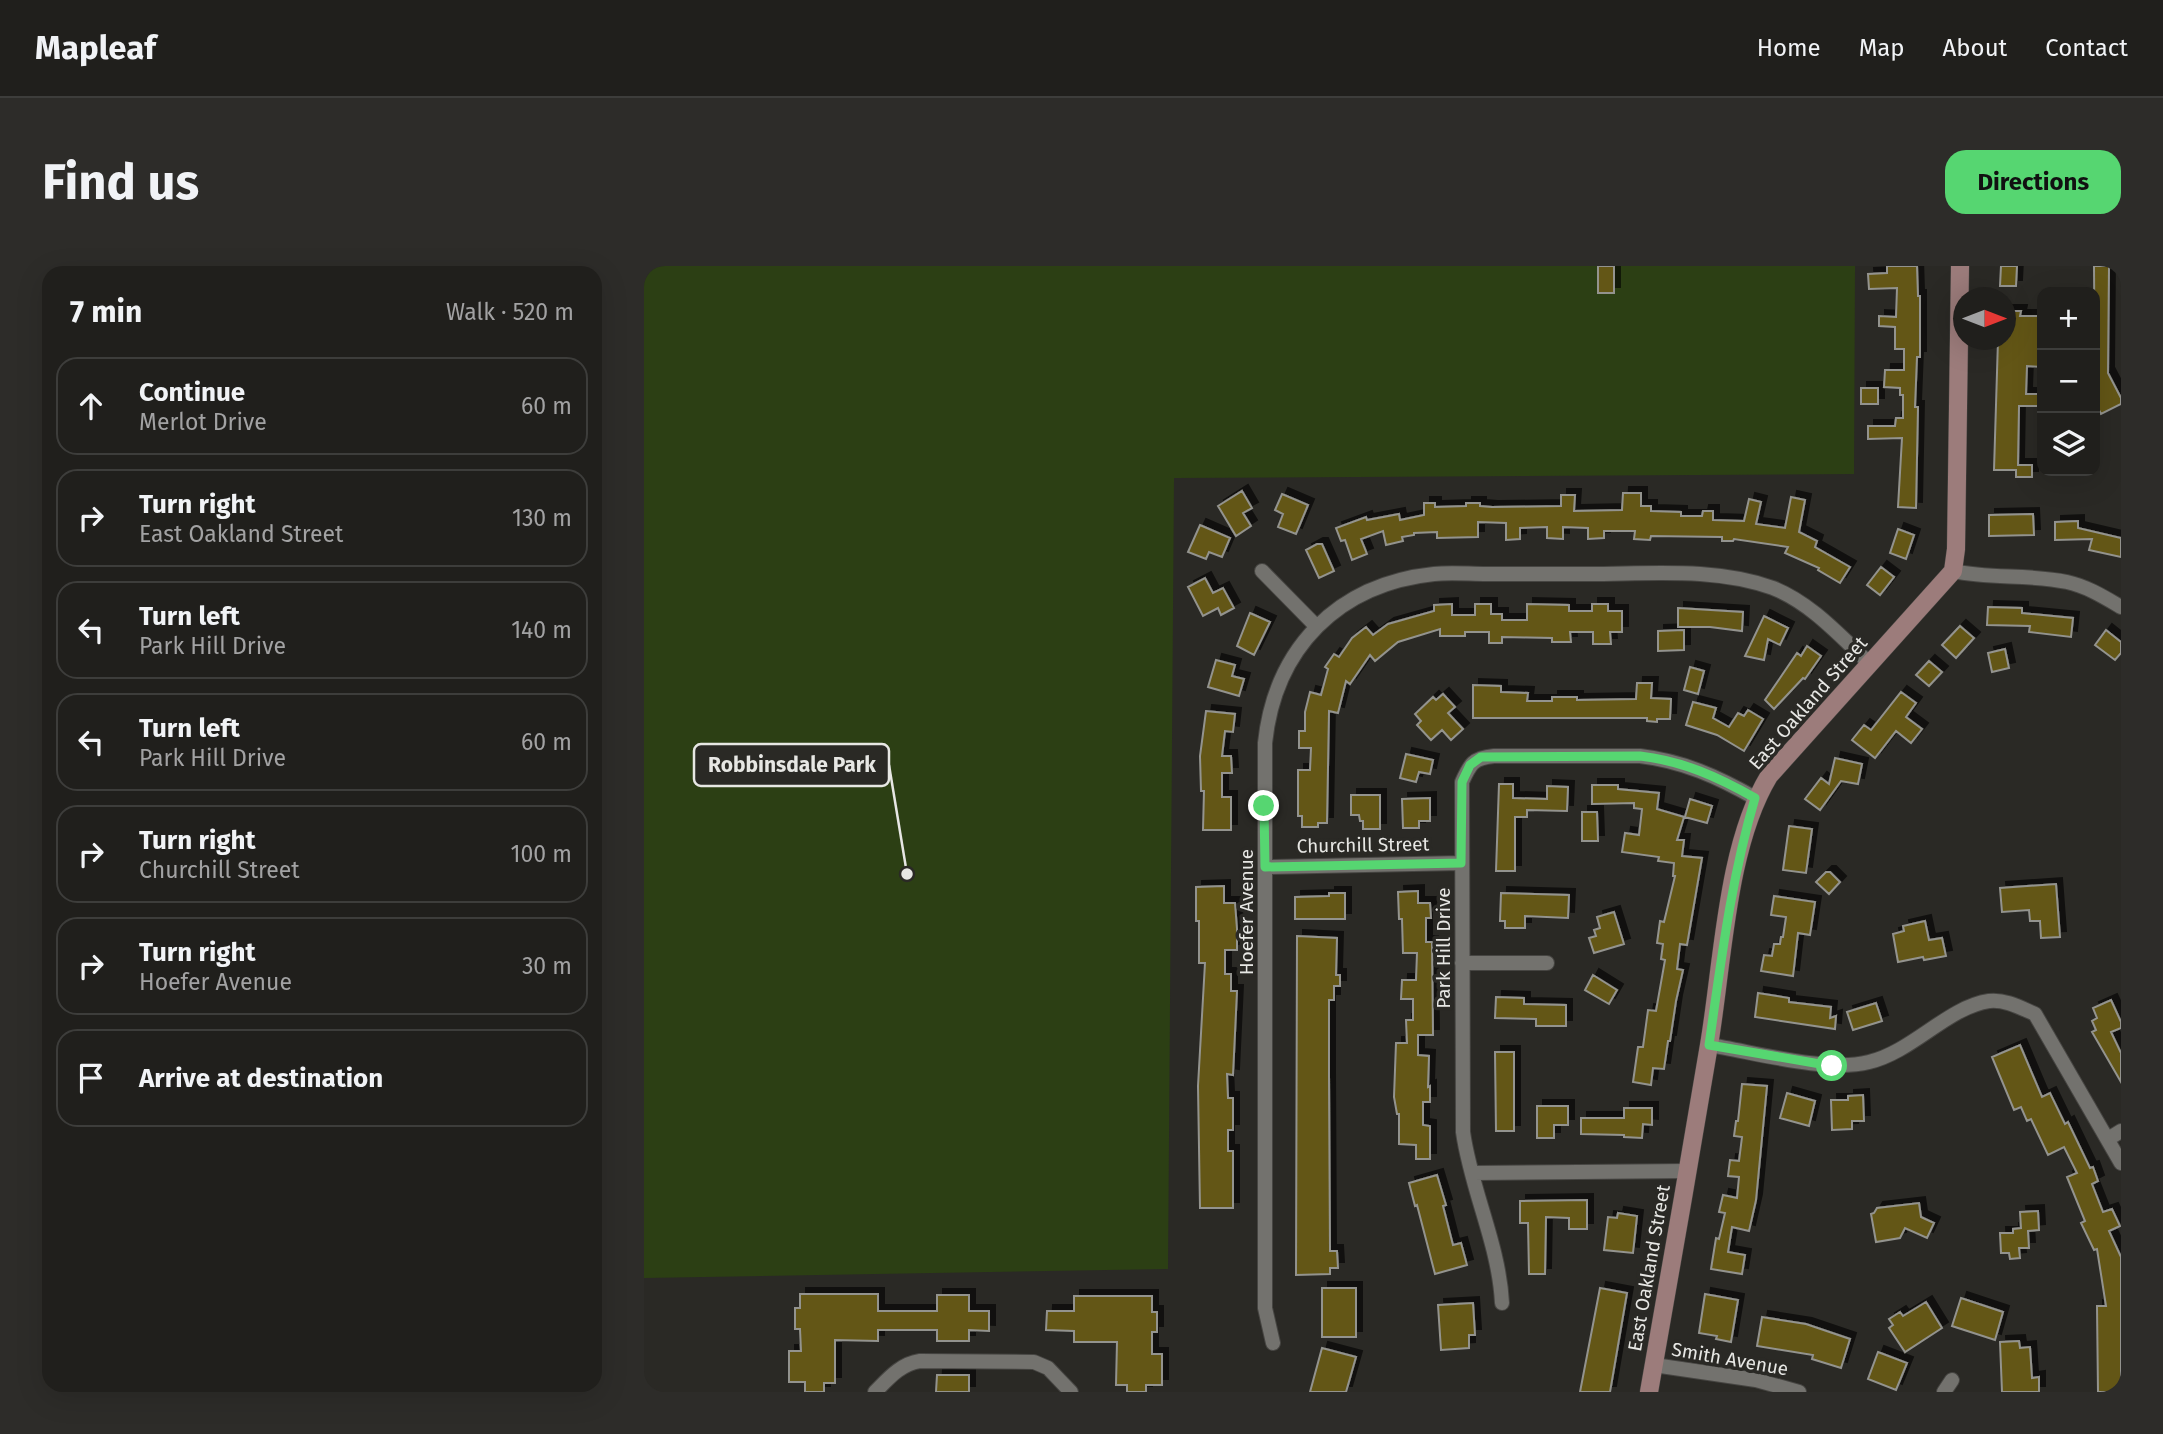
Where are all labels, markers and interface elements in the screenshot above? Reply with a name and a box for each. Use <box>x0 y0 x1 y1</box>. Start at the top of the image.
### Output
text: Mapleaf <box>35 28 156 68</box>
text: Home <box>1757 34 1821 62</box>
text: Map <box>1859 34 1905 62</box>
text: About <box>1943 34 2007 62</box>
text: Contact <box>2045 34 2128 62</box>
button: Directions <box>1945 150 2121 214</box>
text: Find us <box>42 153 199 212</box>
north arrow <box>1953 287 2016 350</box>
map controls <box>2037 287 2100 476</box>
button: + <box>2037 287 2100 350</box>
text: 7 min <box>70 294 142 330</box>
text: Walk · 520 m <box>446 298 574 326</box>
button: − <box>2037 350 2100 413</box>
text: Continue <box>139 377 245 408</box>
icon: ahead <box>72 387 110 425</box>
text: 60 m <box>521 392 572 420</box>
text: Merlot Drive <box>139 408 267 436</box>
button: layers <box>2037 413 2100 476</box>
text: Turn right <box>139 489 256 520</box>
icon: right <box>72 499 110 537</box>
text: 130 m <box>512 504 572 532</box>
text: East Oakland Street <box>139 520 343 548</box>
text: Turn left <box>139 601 240 632</box>
icon: left <box>72 611 110 649</box>
text: 140 m <box>511 616 572 644</box>
text: Park Hill Drive <box>139 632 286 660</box>
street label: East Oakland Street <box>1744 632 1872 774</box>
text: Turn left <box>139 713 240 744</box>
icon: left <box>72 723 110 761</box>
text: 60 m <box>521 728 572 756</box>
text: Park Hill Drive <box>139 744 286 772</box>
callout: Robbinsdale Park <box>694 744 889 786</box>
text: Robbinsdale Park <box>708 752 876 778</box>
route end <box>1248 790 1279 821</box>
text: Turn right <box>139 825 256 856</box>
street label: Churchill Street <box>1296 832 1430 858</box>
icon: right <box>72 835 110 873</box>
text: 100 m <box>511 840 572 868</box>
street label: Hoefer Avenue <box>1235 849 1258 975</box>
text: Churchill Street <box>139 856 300 884</box>
street label: Park Hill Drive <box>1432 887 1455 1009</box>
text: Turn right <box>139 937 256 968</box>
icon: right <box>72 947 110 985</box>
text: 30 m <box>522 952 572 980</box>
text: Hoefer Avenue <box>139 968 292 996</box>
route start <box>1816 1050 1847 1081</box>
icon: arrive <box>72 1059 110 1097</box>
text: Arrive at destination <box>139 1063 383 1094</box>
street label: East Oakland Street <box>1623 1183 1675 1353</box>
street label: Smith Avenue <box>1670 1337 1790 1381</box>

